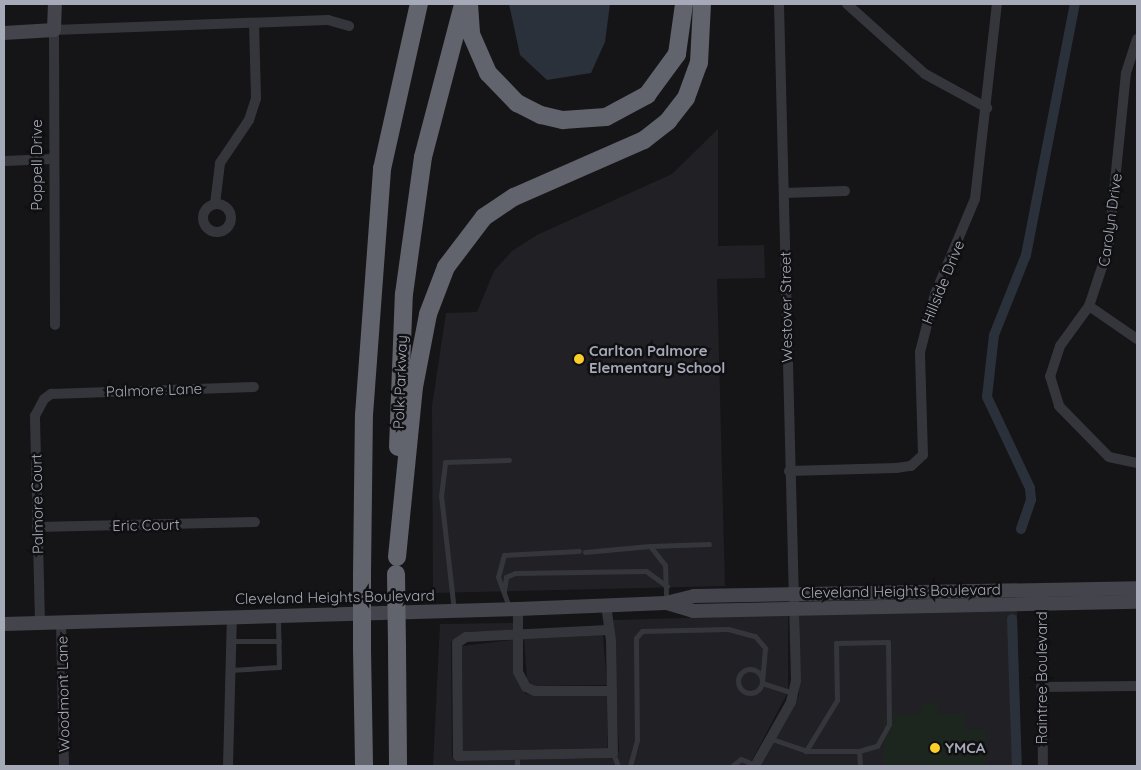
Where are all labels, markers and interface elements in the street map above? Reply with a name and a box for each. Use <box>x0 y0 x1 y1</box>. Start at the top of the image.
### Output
street label: Poppell Drive <box>28 119 46 211</box>
street label: Carolyn Drive <box>1095 172 1125 268</box>
street label: Hillside Drive <box>918 237 968 327</box>
street label: Westover Street <box>776 251 796 363</box>
street label: Polk Parkway <box>389 335 411 429</box>
place label: Carlton Palmore Elementary School <box>589 341 725 376</box>
marker: Carlton Palmore Elementary School <box>573 353 585 365</box>
street label: Palmore Lane <box>106 379 202 401</box>
street label: Palmore Court <box>27 454 47 554</box>
street label: Eric Court <box>112 515 180 535</box>
street label: Cleveland Heights Boulevard <box>801 580 1001 602</box>
street label: Cleveland Heights Boulevard <box>235 586 435 608</box>
street label: Raintree Boulevard <box>1033 611 1051 745</box>
street label: Woodmont Lane <box>53 636 73 752</box>
place label: YMCA <box>945 739 985 757</box>
marker: YMCA <box>929 742 941 754</box>

